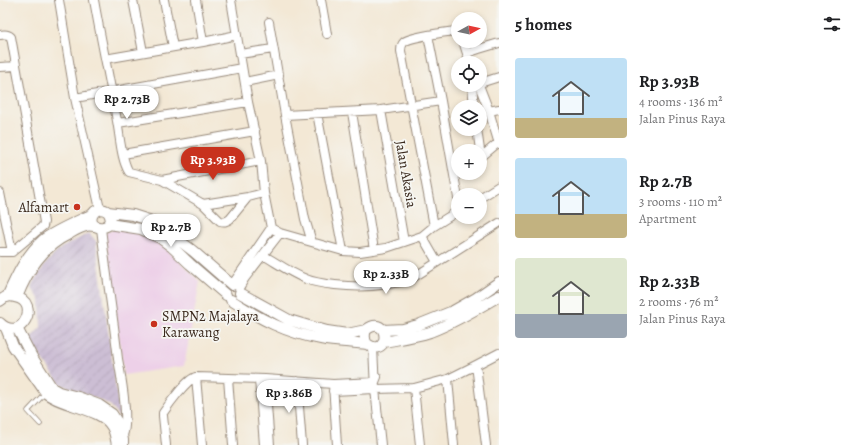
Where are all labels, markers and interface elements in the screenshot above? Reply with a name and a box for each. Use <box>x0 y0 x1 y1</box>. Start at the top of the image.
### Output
north arrow <box>451 12 487 48</box>
map controls <box>451 12 487 224</box>
text: 5 homes <box>515 13 572 36</box>
icon: filters <box>821 13 843 35</box>
button: locate <box>451 56 487 92</box>
text: Rp 3.93B <box>639 70 699 93</box>
icon: home <box>547 74 595 122</box>
pin: Rp 2.73B <box>86 86 168 120</box>
text: Rp 2.73B <box>104 90 150 107</box>
text: 4 rooms · 136 m² <box>639 93 723 110</box>
button: layers <box>451 100 487 136</box>
text: Jalan Pinus Raya <box>639 110 726 127</box>
street label: Jalan Akasia <box>391 139 421 210</box>
button: + <box>451 144 487 180</box>
pin: Rp 3.93B <box>172 147 254 181</box>
text: Rp 3.93B <box>190 151 236 168</box>
text: Rp 2.7B <box>639 170 692 193</box>
icon: home <box>547 174 595 222</box>
button: − <box>451 188 487 224</box>
text: 3 rooms · 110 m² <box>639 193 722 210</box>
place label: Alfamart <box>18 198 69 217</box>
marker: Alfamart <box>72 202 82 212</box>
text: Apartment <box>639 210 697 227</box>
pin: Rp 2.7B <box>134 214 208 248</box>
text: Rp 2.7B <box>151 218 191 235</box>
pin: Rp 2.33B <box>345 261 427 295</box>
text: Rp 2.33B <box>363 265 409 282</box>
text: Rp 2.33B <box>639 270 700 293</box>
icon: home <box>547 274 595 322</box>
text: 2 rooms · 76 m² <box>639 293 718 310</box>
place label: SMPN2 Majalaya Karawang <box>162 307 259 342</box>
text: Jalan Pinus Raya <box>639 310 726 327</box>
marker: SMPN2 Majalaya Karawang <box>149 319 159 329</box>
pin: Rp 3.86B <box>248 380 330 414</box>
text: Rp 3.86B <box>266 384 312 401</box>

